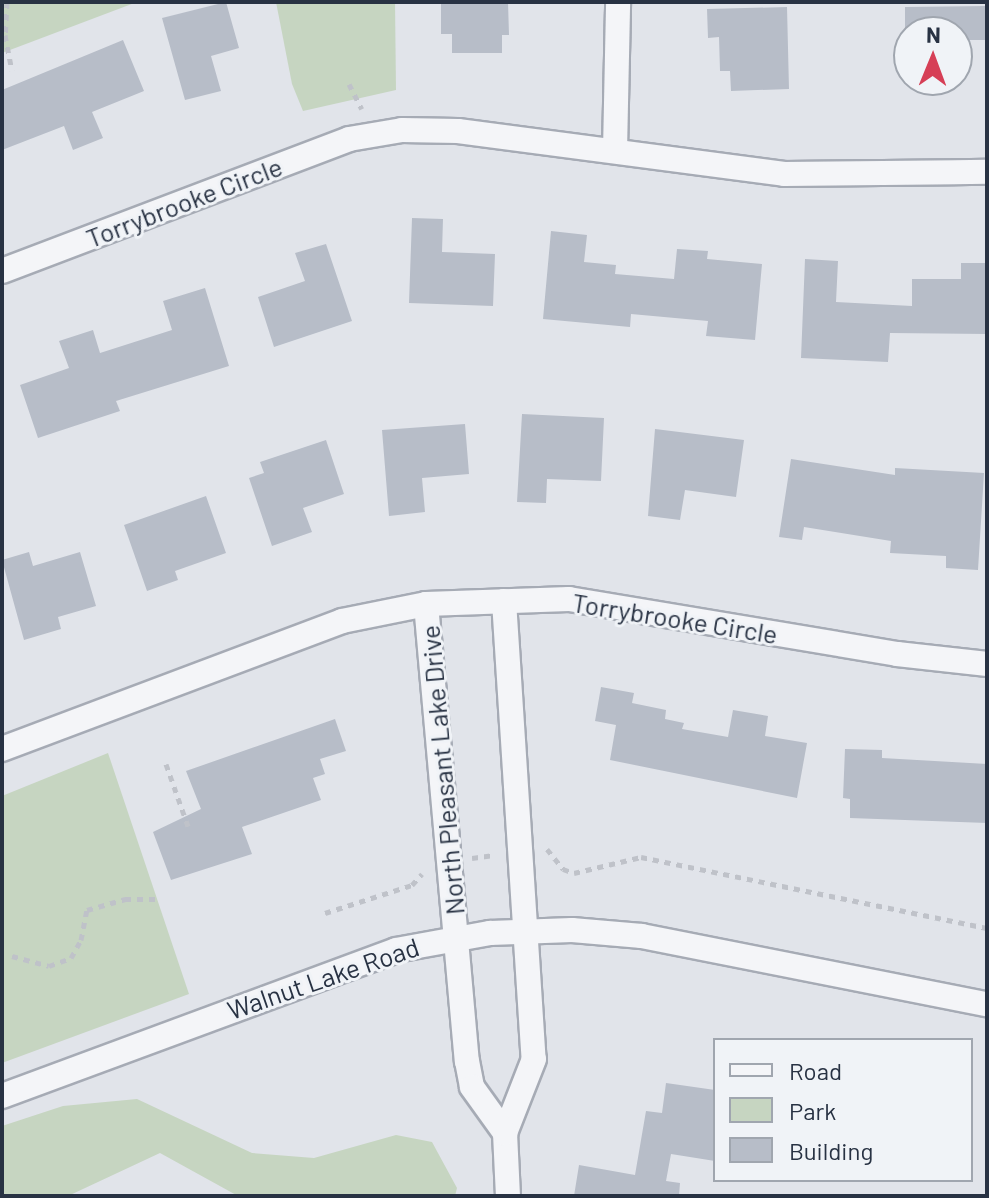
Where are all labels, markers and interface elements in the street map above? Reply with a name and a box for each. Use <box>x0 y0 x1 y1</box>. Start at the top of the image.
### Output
north arrow <box>893 16 973 96</box>
text: N <box>926 21 941 47</box>
street label: Torrybrooke Circle <box>82 150 286 254</box>
street label: Torrybrooke Circle <box>570 586 780 650</box>
street label: North Pleasant Lake Drive <box>414 624 470 916</box>
street label: Walnut Lake Road <box>223 931 423 1025</box>
legend <box>713 1038 973 1182</box>
text: Road <box>789 1056 842 1085</box>
text: Park <box>789 1096 836 1125</box>
text: Building <box>789 1136 873 1165</box>

